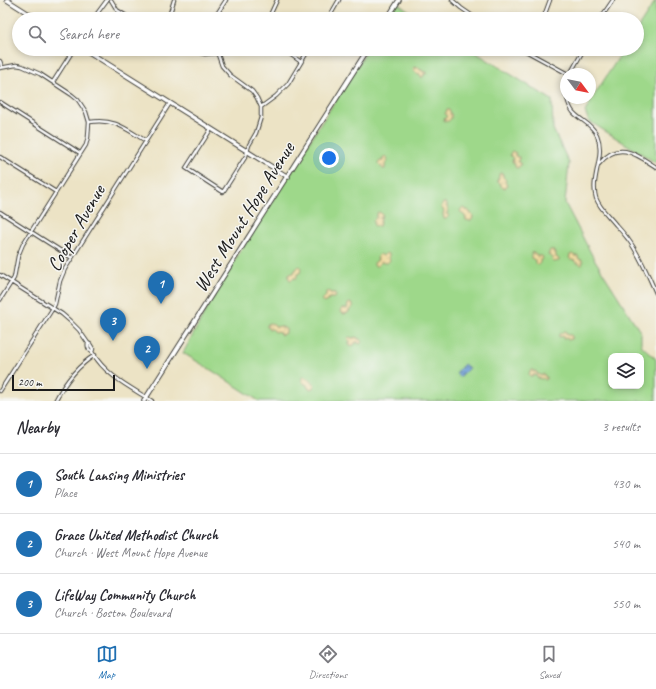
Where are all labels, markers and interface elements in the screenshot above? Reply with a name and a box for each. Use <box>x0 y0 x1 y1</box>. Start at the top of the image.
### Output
search box <box>12 12 644 56</box>
icon: search <box>26 23 48 45</box>
text: Search here <box>58 25 119 44</box>
north arrow <box>560 68 596 104</box>
street label: West Mount Hope Avenue <box>188 136 301 296</box>
your location <box>319 148 339 168</box>
street label: Cooper Avenue <box>41 179 112 276</box>
pin: 1 <box>148 271 174 304</box>
pin: 3 <box>100 308 126 341</box>
pin: 2 <box>134 336 160 369</box>
map controls <box>608 353 644 389</box>
button: layers <box>608 353 644 389</box>
scale bar <box>12 373 115 392</box>
text: 200 m <box>18 375 42 389</box>
text: Nearby <box>16 417 59 438</box>
text: 3 results <box>602 419 640 435</box>
text: South Lansing Ministries <box>54 466 184 485</box>
text: 1 <box>26 476 32 492</box>
text: 430 m <box>612 476 640 492</box>
text: Place <box>54 485 77 501</box>
text: Grace United Methodist Church <box>54 526 218 545</box>
text: 2 <box>26 536 32 552</box>
text: 540 m <box>612 536 640 552</box>
text: Church · West Mount Hope Avenue <box>54 545 207 561</box>
text: LifeWay Community Church <box>54 586 195 605</box>
text: 3 <box>26 596 32 612</box>
text: 550 m <box>612 596 640 612</box>
text: Church · Boston Boulevard <box>54 605 171 621</box>
tab: Map <box>96 643 118 681</box>
tab: Directions <box>309 643 347 681</box>
tab: Saved <box>538 643 560 681</box>

